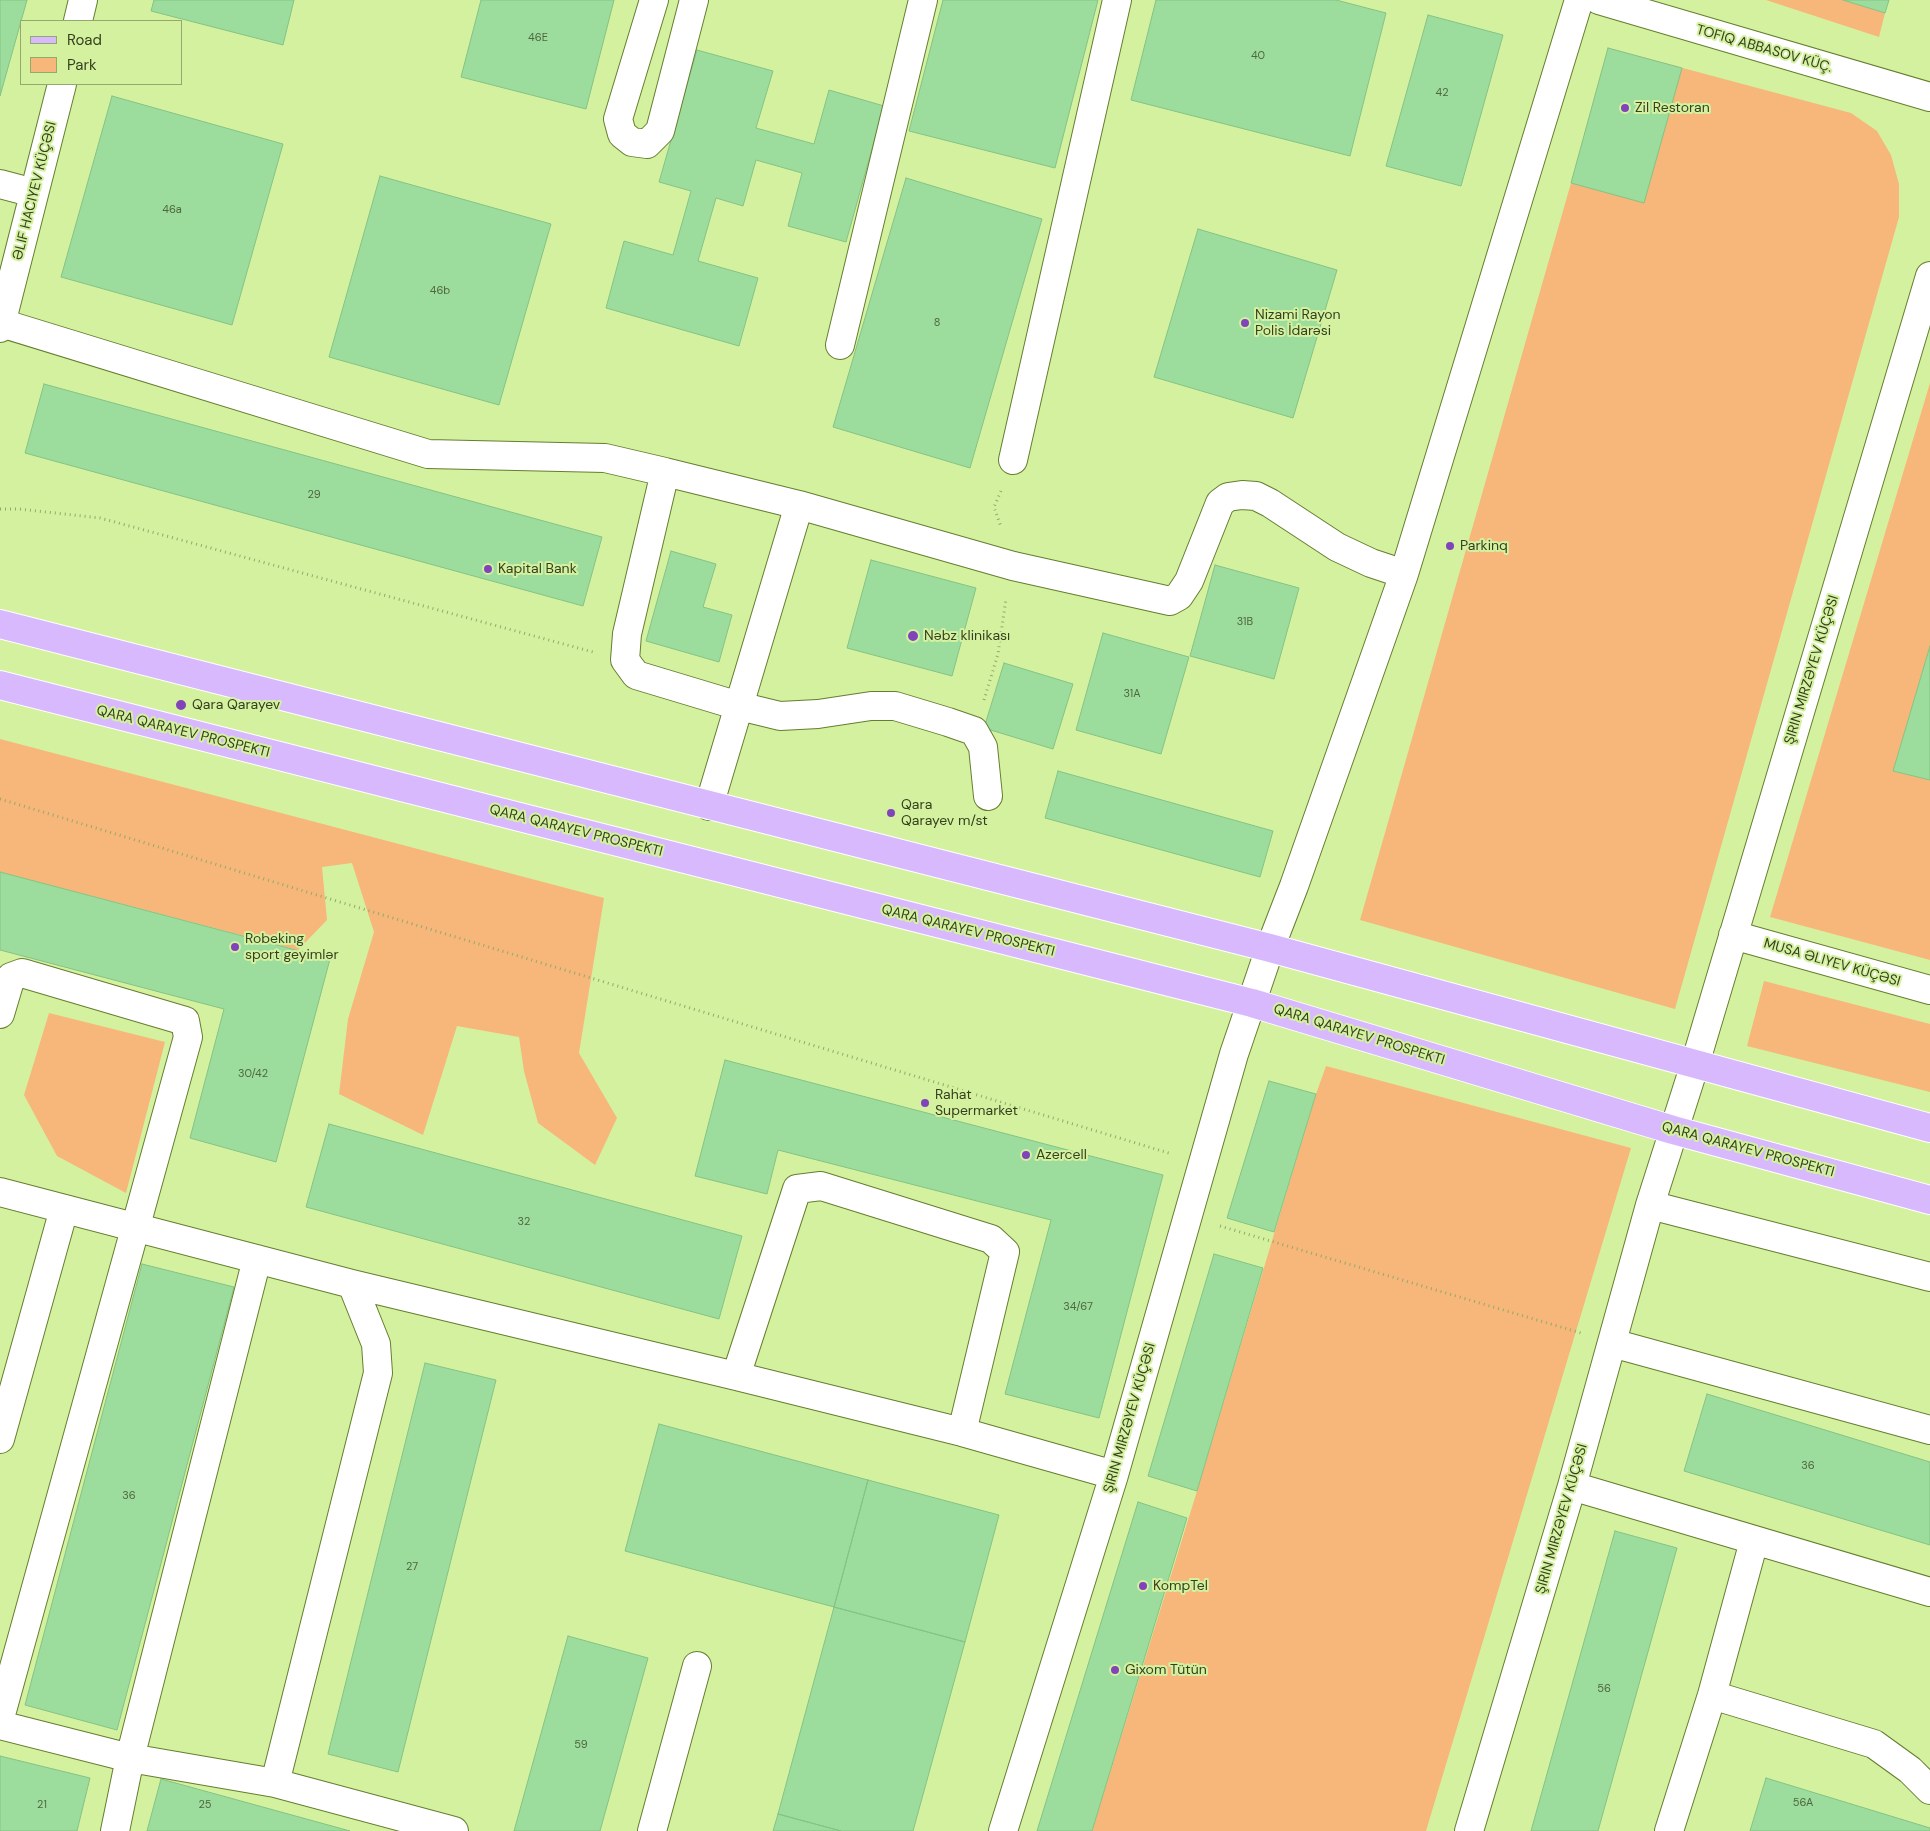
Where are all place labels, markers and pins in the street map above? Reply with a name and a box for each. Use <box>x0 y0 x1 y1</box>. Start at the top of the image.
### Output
place label: Zil Restoran <box>1635 100 1710 116</box>
marker: Zil Restoran <box>1619 102 1631 114</box>
place label: Nizami Rayon Polis İdarəsi <box>1255 307 1341 340</box>
marker: Nizami Rayon Polis İdarəsi <box>1239 317 1251 329</box>
place label: Parkinq <box>1460 538 1508 554</box>
marker: Parkinq <box>1444 540 1456 552</box>
place label: Kapital Bank <box>498 561 577 577</box>
marker: Kapital Bank <box>482 563 494 575</box>
place label: Nəbz klinikası <box>924 628 1010 644</box>
marker: Nəbz klinikası <box>906 629 920 643</box>
place label: Qara Qarayev <box>192 697 280 713</box>
marker: Qara Qarayev <box>174 698 188 712</box>
place label: Qara Qarayev m/st <box>901 797 988 830</box>
marker: Qara Qarayev m/st <box>885 807 897 819</box>
place label: Robeking sport geyimlər <box>245 931 339 964</box>
marker: Robeking sport geyimlər <box>229 941 241 953</box>
place label: Rahat Supermarket <box>935 1087 1018 1120</box>
marker: Rahat Supermarket <box>919 1097 931 1109</box>
place label: Azercell <box>1036 1147 1087 1163</box>
marker: Azercell <box>1020 1149 1032 1161</box>
place label: KompTel <box>1153 1578 1208 1594</box>
marker: KompTel <box>1137 1580 1149 1592</box>
place label: Gixom Tütün <box>1125 1662 1207 1678</box>
marker: Gixom Tütün <box>1109 1664 1121 1676</box>

